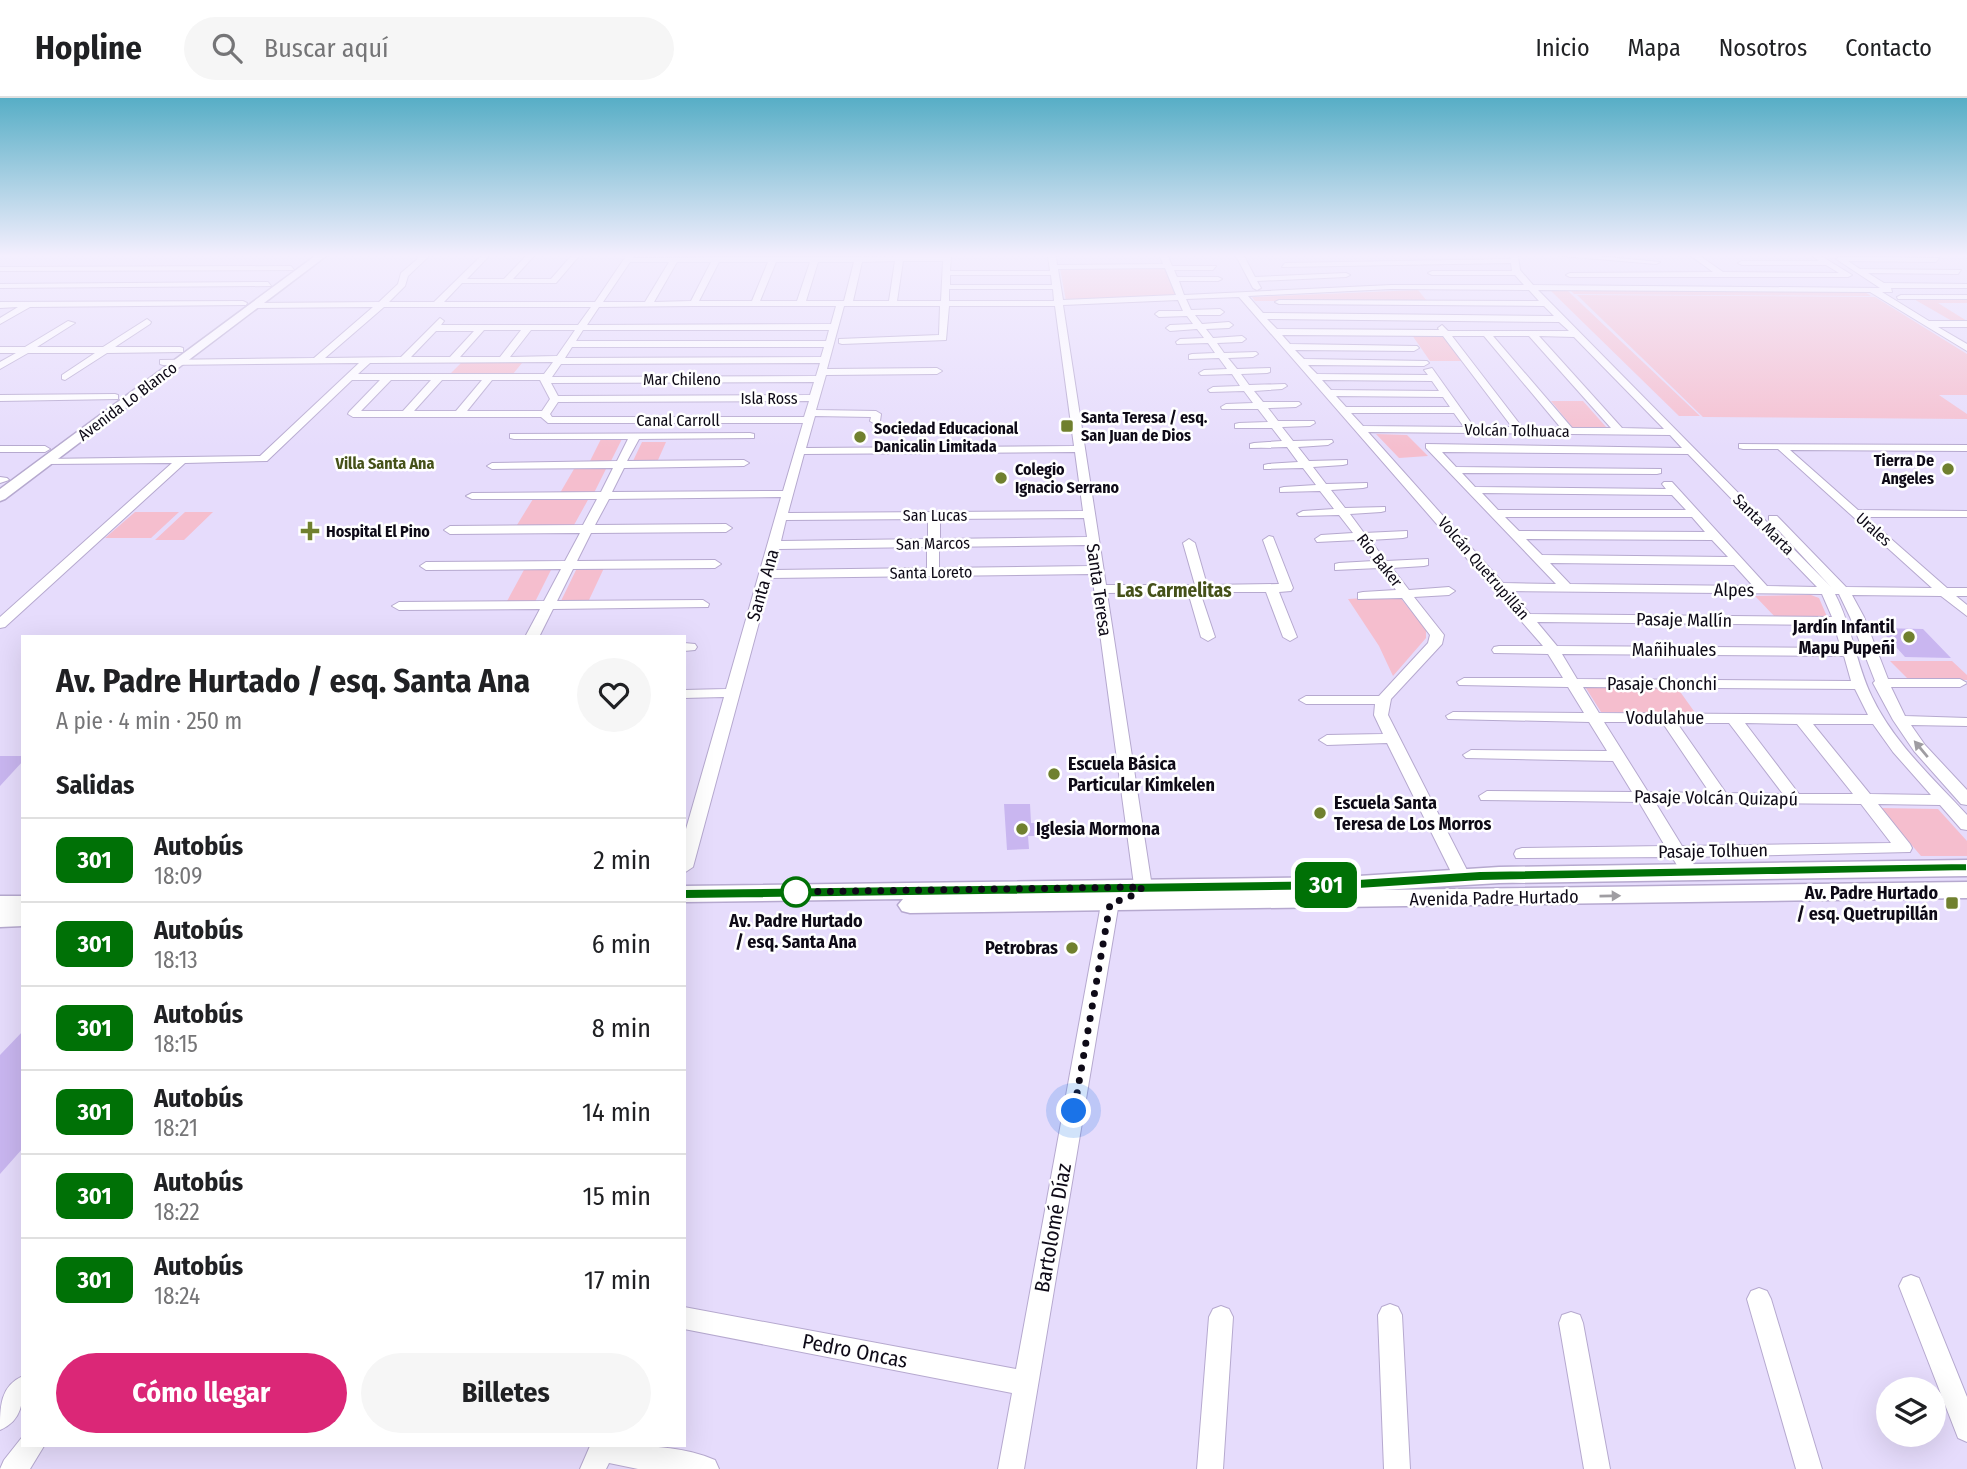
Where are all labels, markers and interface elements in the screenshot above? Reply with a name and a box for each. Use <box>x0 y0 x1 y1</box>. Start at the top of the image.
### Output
search box <box>184 17 674 80</box>
text: Hopline <box>35 28 142 68</box>
icon: search <box>208 29 246 67</box>
text: Buscar aquí <box>264 33 389 64</box>
text: Inicio <box>1536 34 1590 62</box>
text: Mapa <box>1628 34 1681 62</box>
text: Nosotros <box>1719 34 1807 62</box>
text: Contacto <box>1845 34 1932 62</box>
street label: Avenida Lo Blanco <box>74 358 181 445</box>
street label: Mar Chileno <box>643 370 721 389</box>
street label: Isla Ross <box>740 389 798 408</box>
place label: Santa Teresa / esq. San Juan de Dios <box>1081 408 1208 445</box>
street label: Canal Carroll <box>636 411 720 430</box>
marker: Santa Teresa / esq. San Juan de Dios <box>1059 418 1075 434</box>
place label: Sociedad Educacional Danicalin Limitada <box>874 419 1019 456</box>
street label: Volcán Tolhuaca <box>1464 420 1570 441</box>
marker: Sociedad Educacional Danicalin Limitada <box>852 429 868 445</box>
place label: Tierra De Angeles <box>1874 451 1934 488</box>
district label: Villa Santa Ana <box>335 454 434 473</box>
place label: Colegio Ignacio Serrano <box>1015 460 1120 497</box>
marker: Tierra De Angeles <box>1940 461 1956 477</box>
marker: Colegio Ignacio Serrano <box>993 470 1009 486</box>
street label: Santa Marta <box>1729 490 1798 559</box>
street label: San Lucas <box>903 506 967 525</box>
street label: Urales <box>1852 509 1895 550</box>
street label: Volcán Quetrupillán <box>1434 513 1533 624</box>
marker: Hospital El Pino <box>300 521 320 541</box>
place label: Hospital El Pino <box>326 522 430 541</box>
street label: Río Baker <box>1353 530 1407 591</box>
street label: San Marcos <box>896 533 970 554</box>
street label: Santa Teresa <box>1082 542 1116 638</box>
street label: Santa Ana <box>742 546 784 624</box>
street label: Santa Loreto <box>890 562 972 583</box>
district label: Las Carmelitas <box>1117 579 1232 602</box>
street label: Alpes <box>1714 579 1755 601</box>
street label: Pasaje Mallín <box>1636 608 1732 632</box>
place label: Jardín Infantil Mapu Pupeñi <box>1792 616 1895 659</box>
marker: Jardín Infantil Mapu Pupeñi <box>1901 629 1917 645</box>
street label: Mañihuales <box>1632 639 1717 661</box>
button: heart <box>577 658 651 732</box>
text: Av. Padre Hurtado / esq. Santa Ana <box>56 661 530 701</box>
street label: Pasaje Chonchi <box>1607 673 1717 695</box>
text: A pie · 4 min · 250 m <box>56 707 242 735</box>
street label: Vodulahue <box>1626 707 1704 729</box>
one-way arrow <box>1914 741 1929 758</box>
place label: Escuela Básica Particular Kimkelen <box>1068 753 1215 796</box>
marker: Escuela Básica Particular Kimkelen <box>1046 766 1062 782</box>
text: Salidas <box>56 770 134 801</box>
street label: Pasaje Volcán Quizapú <box>1634 786 1798 810</box>
place label: Escuela Santa Teresa de Los Morros <box>1334 792 1491 835</box>
marker: Escuela Santa Teresa de Los Morros <box>1312 805 1328 821</box>
place label: Iglesia Mormona <box>1036 818 1160 840</box>
marker: Iglesia Mormona <box>1014 821 1030 837</box>
text: Autobús <box>154 831 243 862</box>
street label: Pasaje Tolhuen <box>1658 839 1768 863</box>
text: 2 min <box>593 845 651 876</box>
text: 301 <box>77 846 112 874</box>
text: 18:09 <box>154 862 202 890</box>
line badge: 301 <box>1286 862 1366 908</box>
text: 301 <box>1309 871 1343 899</box>
marker: Av. Padre Hurtado / esq. Santa Ana <box>781 877 811 907</box>
place label: Av. Padre Hurtado / esq. Quetrupillán <box>1797 882 1938 925</box>
street label: Avenida Padre Hurtado <box>1409 886 1579 910</box>
one-way arrow <box>1599 890 1621 902</box>
marker: Av. Padre Hurtado / esq. Quetrupillán <box>1944 895 1960 911</box>
place label: Av. Padre Hurtado / esq. Santa Ana <box>728 910 863 953</box>
text: Autobús <box>154 915 243 946</box>
text: 6 min <box>592 929 651 960</box>
text: 301 <box>77 930 112 958</box>
place label: Petrobras <box>985 937 1058 959</box>
marker: Petrobras <box>1064 940 1080 956</box>
text: 18:13 <box>154 946 198 974</box>
text: Autobús <box>154 999 243 1030</box>
text: 8 min <box>592 1013 651 1044</box>
text: 301 <box>77 1014 112 1042</box>
text: 18:15 <box>154 1030 198 1058</box>
text: Autobús <box>154 1083 243 1114</box>
your location <box>1056 1093 1091 1128</box>
text: 14 min <box>582 1097 651 1128</box>
text: 301 <box>77 1098 112 1126</box>
text: 18:21 <box>154 1114 198 1142</box>
street label: Bartolomé Díaz <box>1029 1161 1077 1295</box>
text: Autobús <box>154 1167 243 1198</box>
text: 15 min <box>583 1181 651 1212</box>
text: 301 <box>77 1182 112 1210</box>
text: 18:22 <box>154 1198 200 1226</box>
text: Autobús <box>154 1251 243 1282</box>
text: 17 min <box>584 1265 651 1296</box>
text: 301 <box>77 1266 112 1294</box>
text: 18:24 <box>154 1282 200 1310</box>
street label: Pedro Oncas <box>800 1328 910 1374</box>
button: Cómo llegar <box>56 1353 347 1433</box>
button: Billetes <box>361 1353 651 1433</box>
map controls <box>1876 1377 1946 1447</box>
button: layers <box>1876 1377 1946 1447</box>

